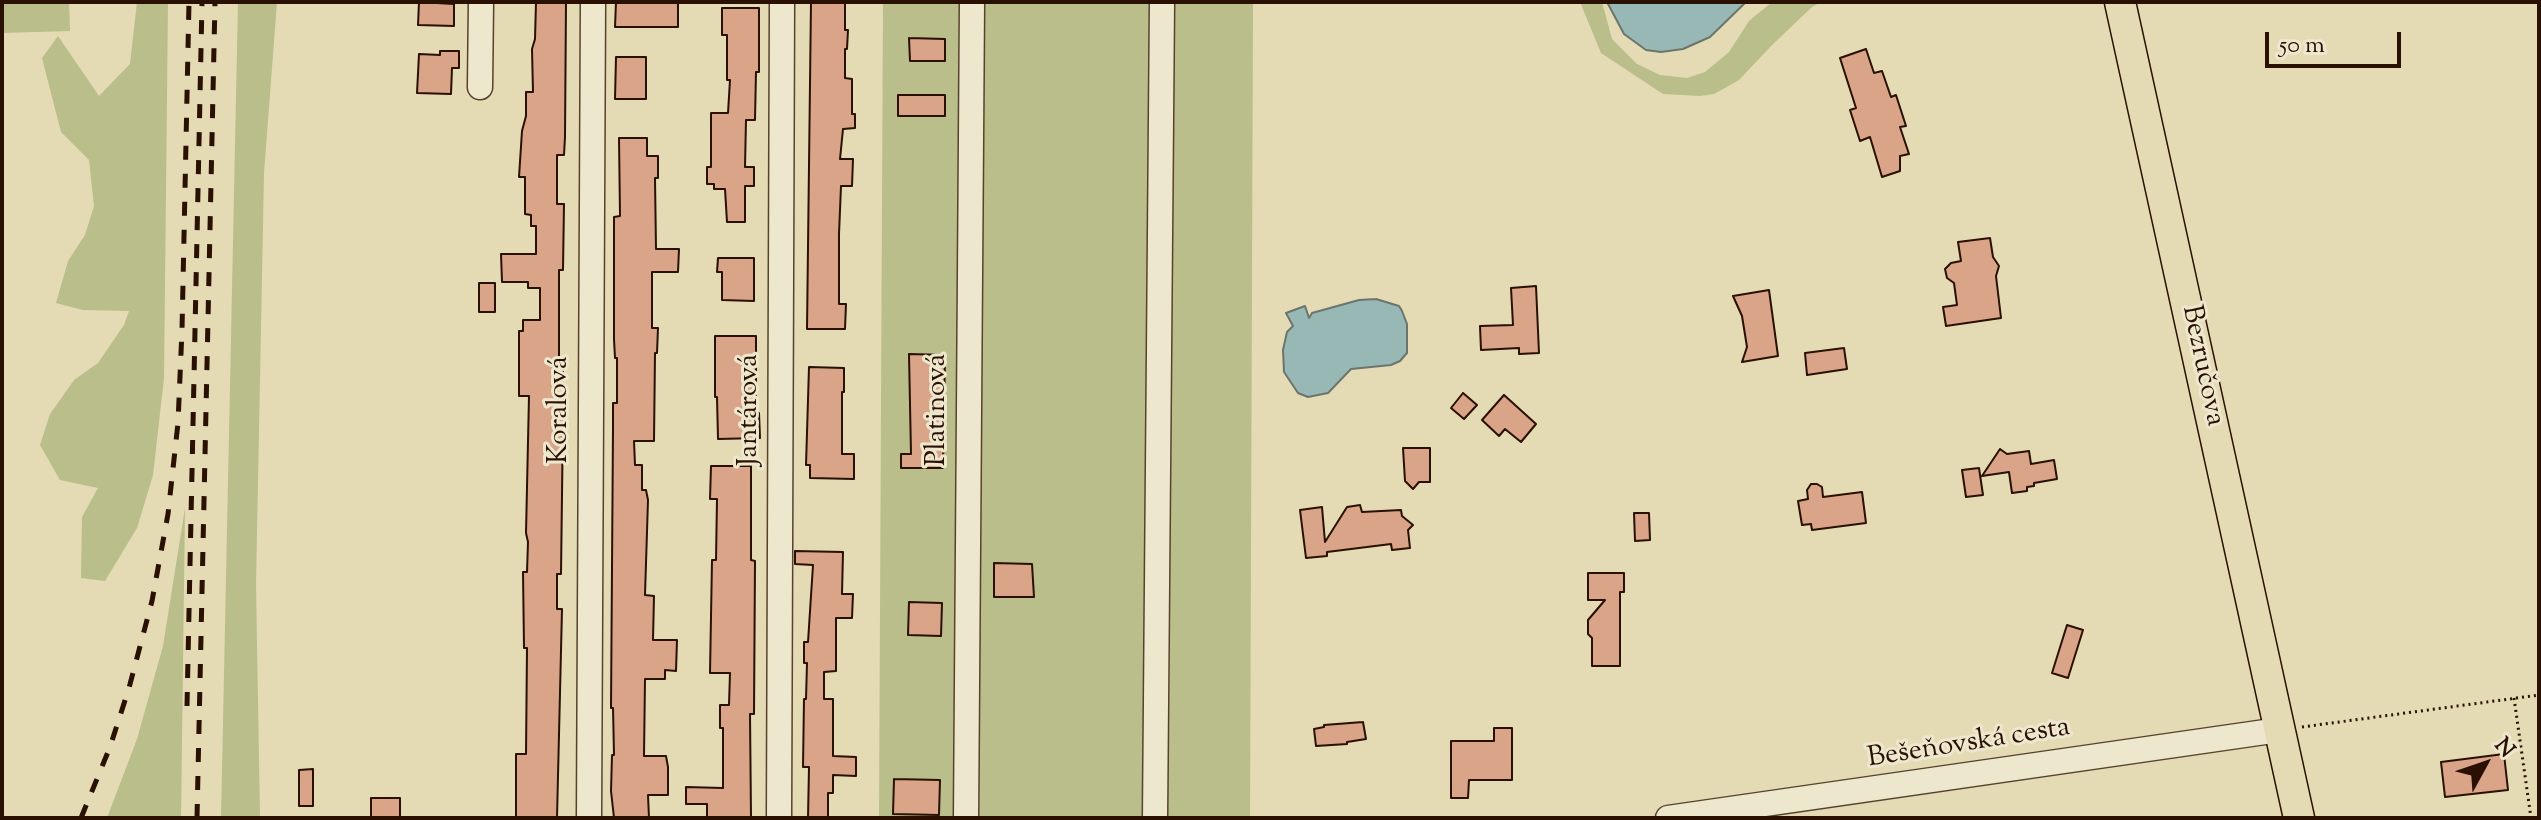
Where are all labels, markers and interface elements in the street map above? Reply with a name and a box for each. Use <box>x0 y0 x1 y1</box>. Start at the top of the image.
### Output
scale bar <box>2269 16 2405 66</box>
text: 50 m <box>2279 29 2325 63</box>
street label: Bezručova <box>2172 303 2230 429</box>
street label: Jantárová <box>734 354 768 466</box>
street label: Platinová <box>922 354 956 466</box>
street label: Koralová <box>544 356 578 464</box>
street label: Bešeňovská cesta <box>1865 712 2073 778</box>
north arrow <box>2445 724 2525 804</box>
text: N <box>2485 732 2521 766</box>

